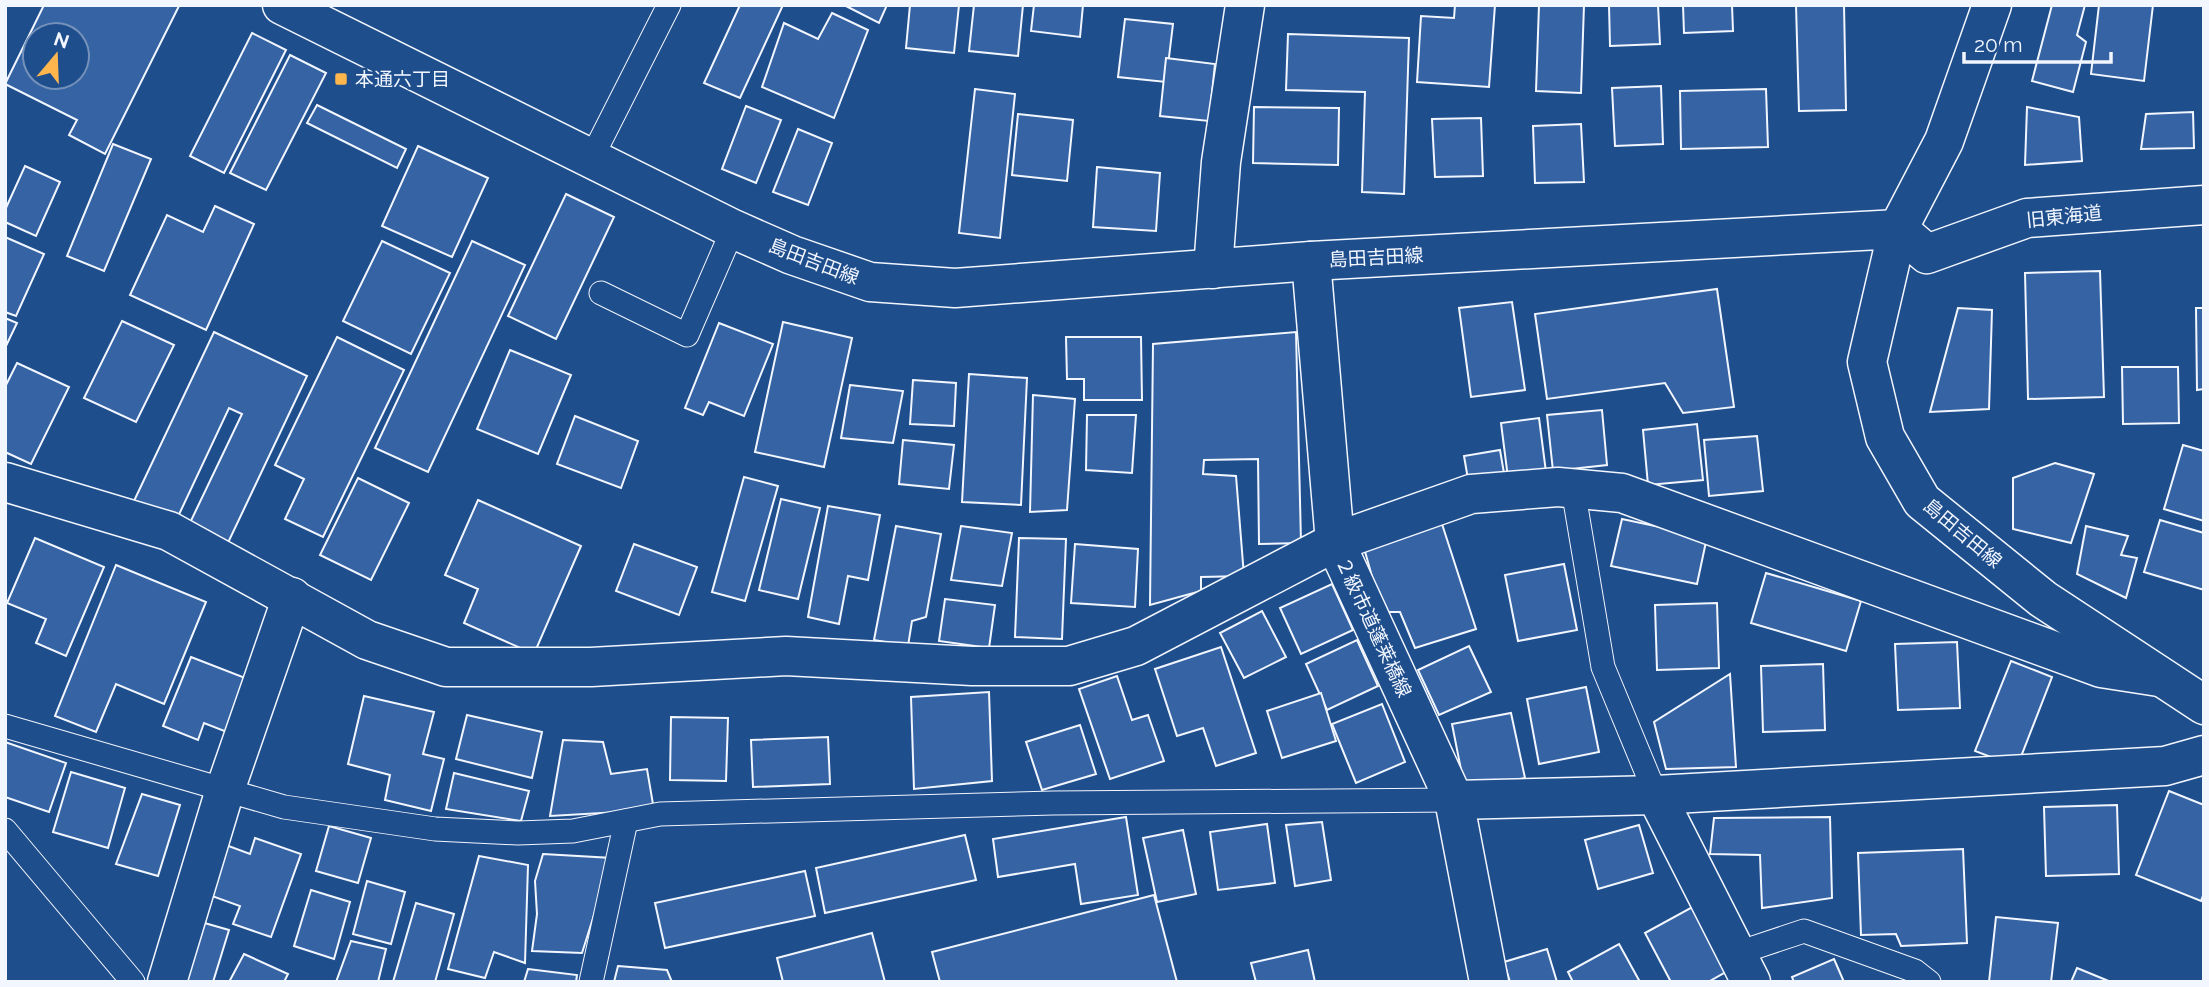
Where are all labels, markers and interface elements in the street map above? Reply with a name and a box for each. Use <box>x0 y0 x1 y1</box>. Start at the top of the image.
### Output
north arrow <box>21 21 91 91</box>
scale bar <box>1964 21 2111 65</box>
text: N <box>51 27 72 53</box>
text: 20 m <box>1974 32 2022 57</box>
place label: 本通六丁目 <box>355 68 450 90</box>
marker: 本通六丁目 <box>333 71 349 87</box>
street label: 旧東海道 <box>2025 201 2103 231</box>
street label: 島田吉田線 <box>766 234 862 288</box>
street label: 島田吉田線 <box>1328 244 1424 270</box>
street label: 島田吉田線 <box>1920 494 2006 572</box>
street label: ２級市道蓬莱橋線 <box>1332 553 1416 701</box>

